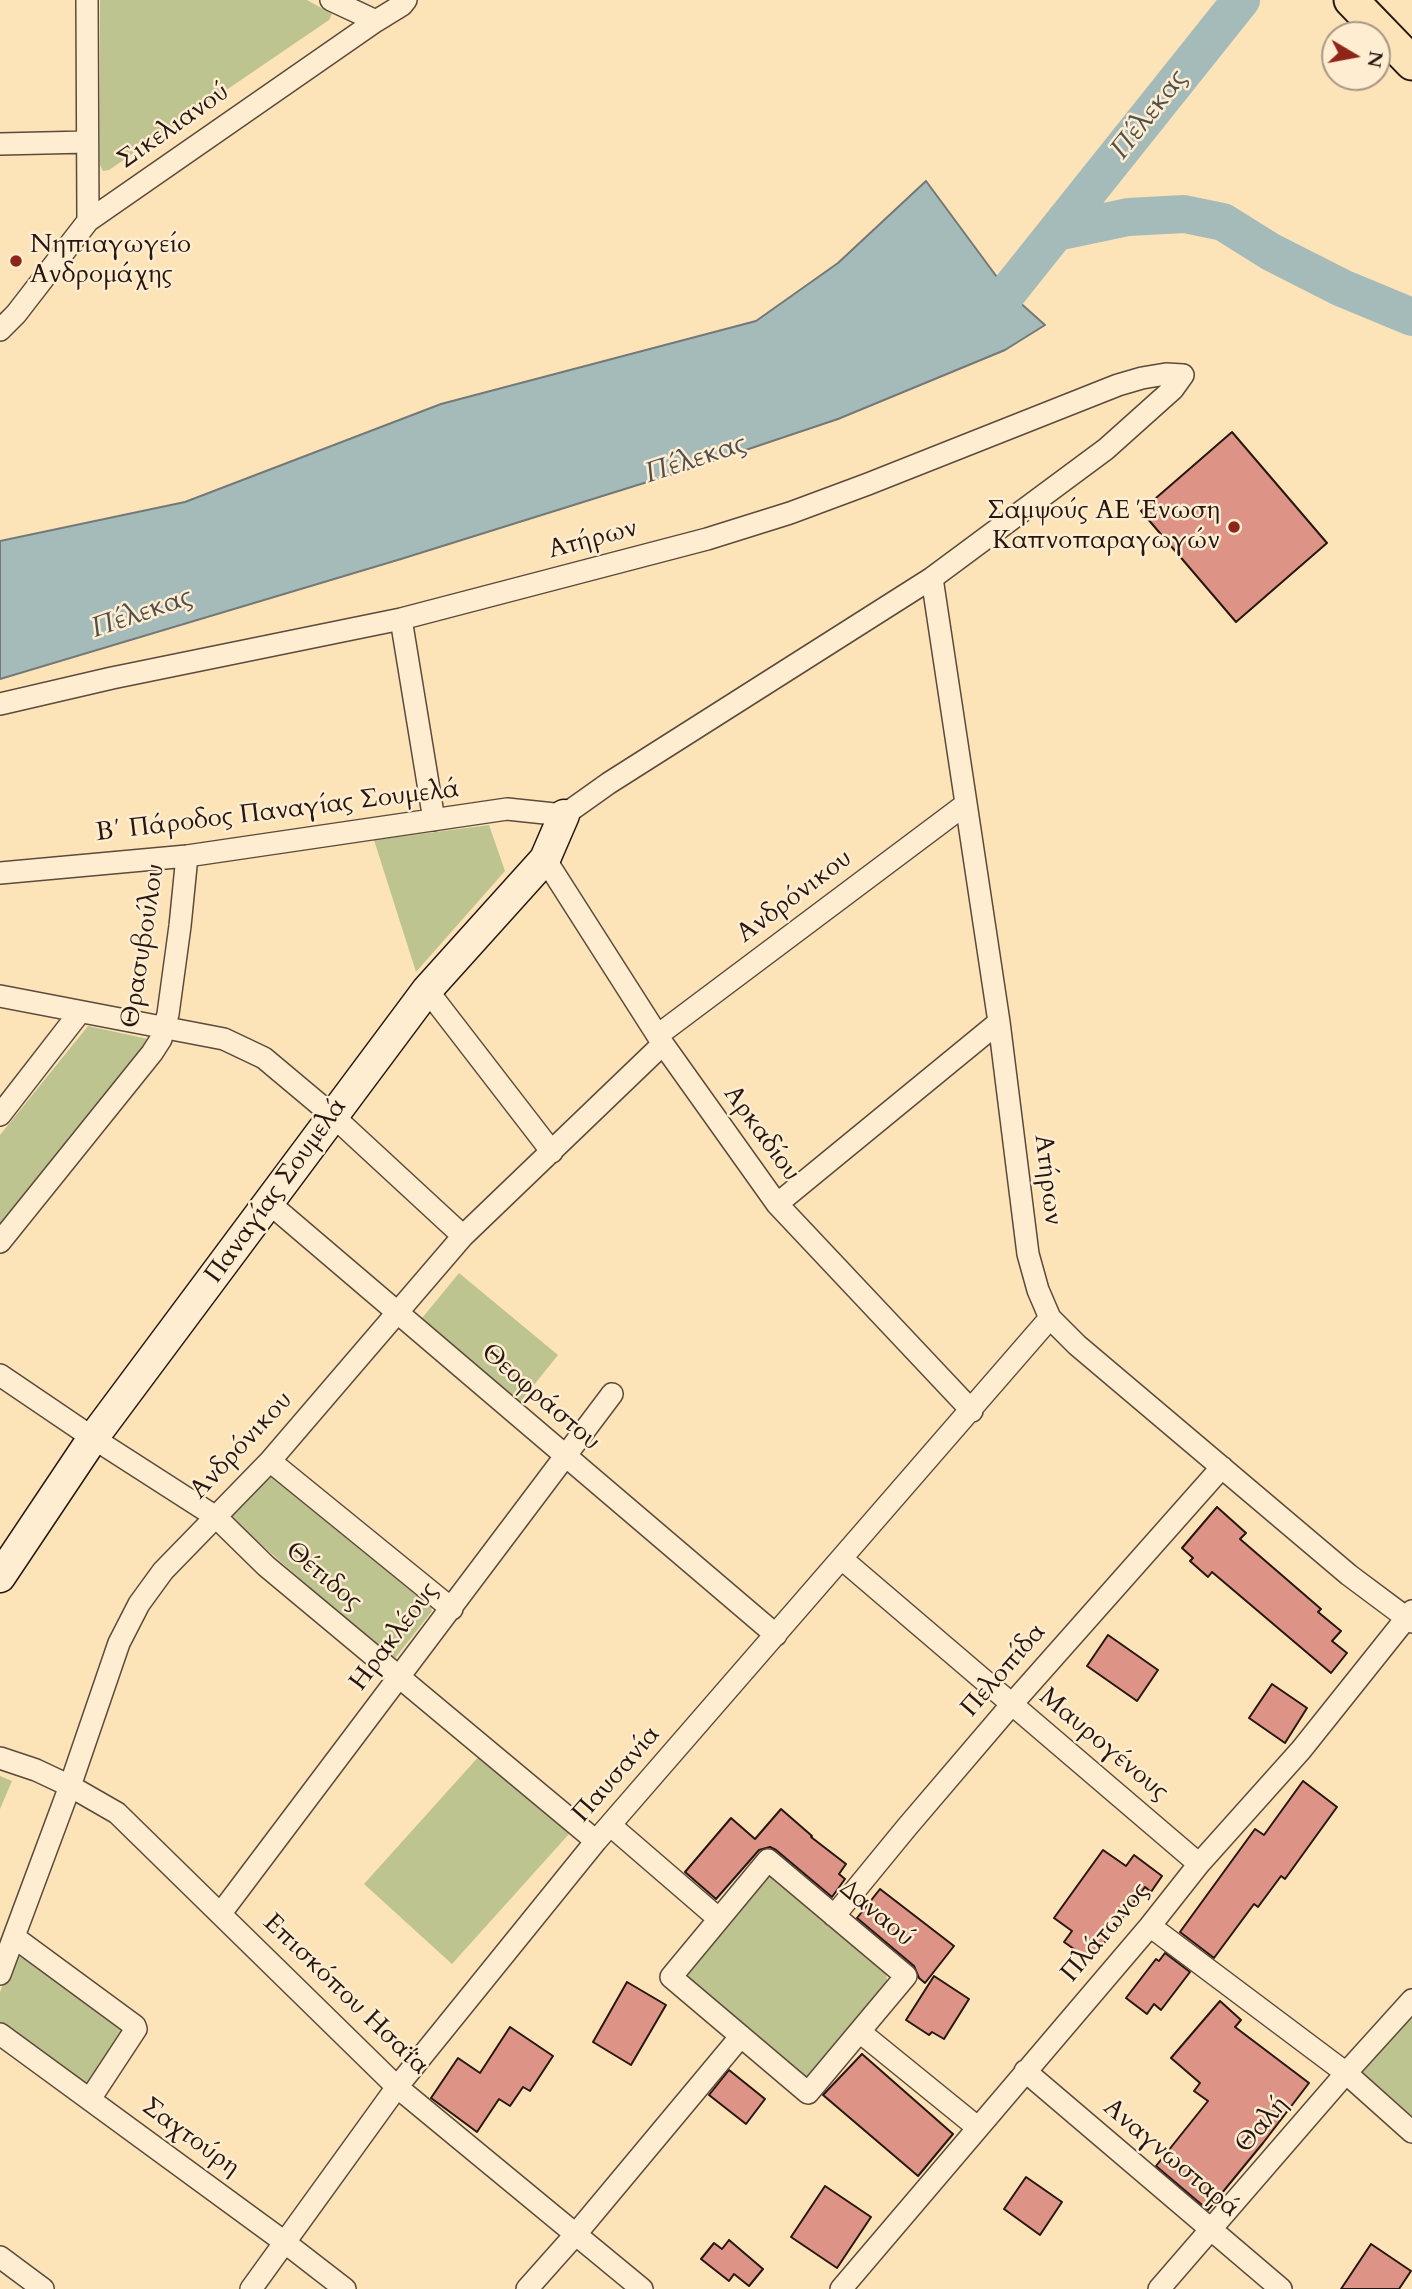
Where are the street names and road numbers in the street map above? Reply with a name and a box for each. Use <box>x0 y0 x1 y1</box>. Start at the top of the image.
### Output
street label: Σικελιανού <box>112 77 236 177</box>
street label: Ατήρων <box>545 513 641 567</box>
street label: Β΄ Πάροδος Παναγίας Σουμελά <box>94 774 462 850</box>
street label: Ανδρόνικου <box>731 844 859 950</box>
street label: Θρασυβούλου <box>116 862 172 1030</box>
street label: Αρκαδίου <box>716 1080 806 1188</box>
street label: Παναγίας Σουμελά <box>199 1092 355 1290</box>
street label: Ατήρων <box>1026 1133 1068 1227</box>
street label: Θεοφράστου <box>474 1338 606 1458</box>
street label: Ανδρόνικου <box>184 1386 300 1506</box>
street label: Θέτιδος <box>278 1536 368 1618</box>
street label: Ηρακλέους <box>344 1577 446 1697</box>
street label: Πελοπίδα <box>955 1618 1053 1724</box>
street label: Μαυρογένους <box>1032 1682 1174 1808</box>
street label: Παυσανία <box>567 1721 667 1829</box>
street label: Δαναού <box>833 1874 919 1954</box>
street label: Πλάτωνος <box>1055 1877 1157 1989</box>
street label: Επισκόπου Ησαΐα <box>256 1908 434 2082</box>
street label: Θαλή <box>1229 2090 1297 2160</box>
street label: Σαχτούρη <box>135 2092 245 2184</box>
street label: Αναγνωσταρά <box>1096 2093 1246 2225</box>

